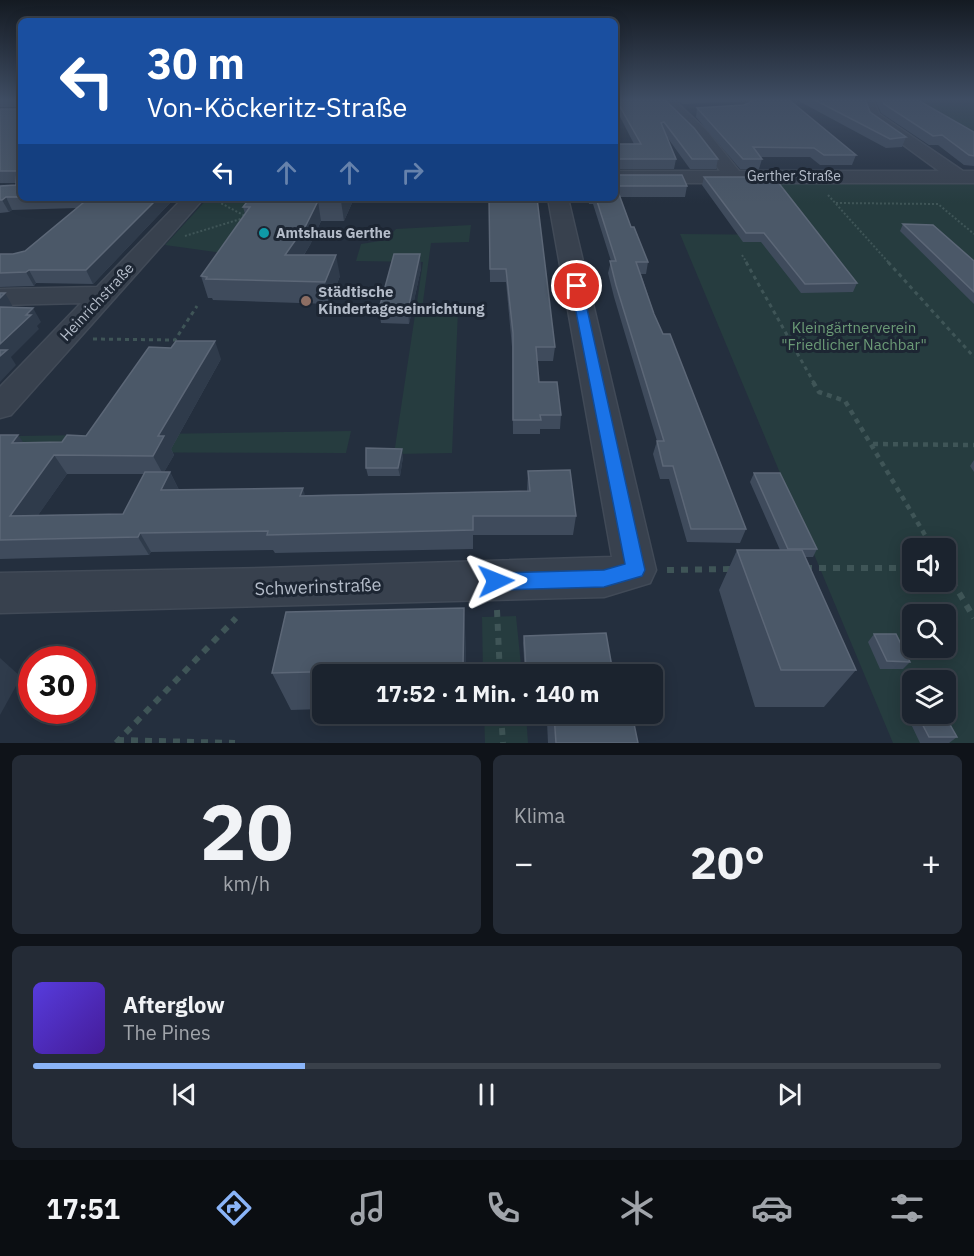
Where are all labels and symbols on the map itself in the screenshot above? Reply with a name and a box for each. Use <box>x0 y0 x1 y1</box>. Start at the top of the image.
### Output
street label: Gerther Straße <box>747 167 841 185</box>
place label: Amtshaus Gerthe <box>276 224 391 242</box>
marker: Amtshaus Gerthe <box>257 226 271 240</box>
street label: Heinrichstraße <box>56 259 138 345</box>
pin <box>551 260 602 311</box>
place label: Städtische Kindertageseinrichtung <box>318 282 485 318</box>
marker: Städtische Kindertageseinrichtung <box>299 294 313 308</box>
park label: Kleingärtnerverein "Friedlicher Nachbar" <box>781 318 927 354</box>
position arrow <box>464 549 528 613</box>
street label: Schwerinstraße <box>254 573 382 600</box>
speed limit sign: 30 <box>18 646 96 724</box>

